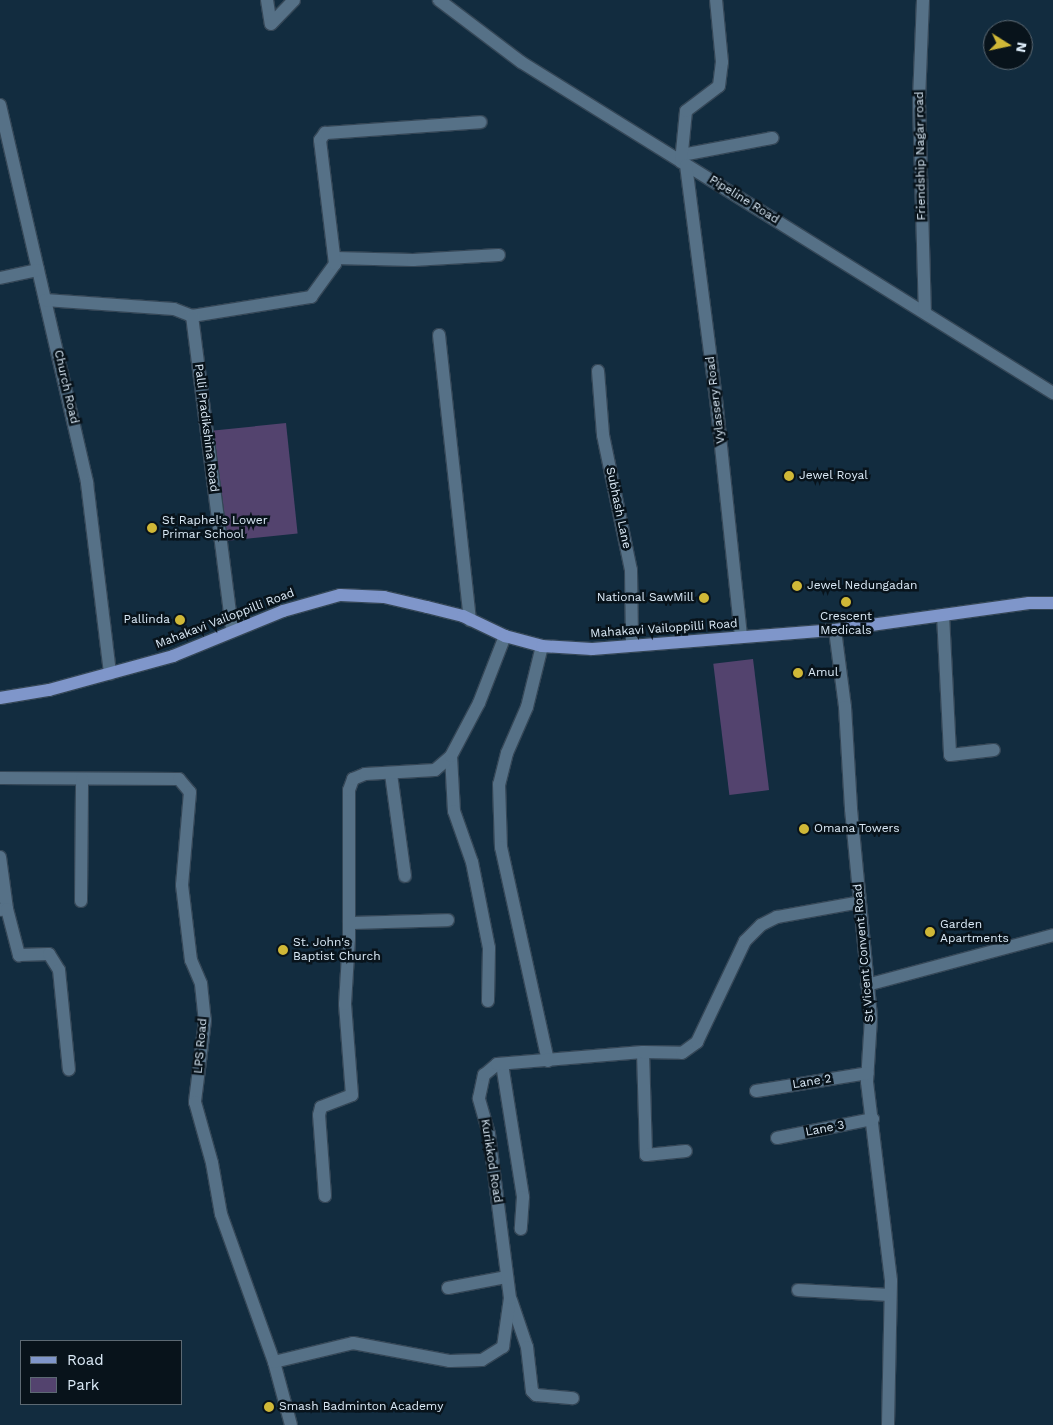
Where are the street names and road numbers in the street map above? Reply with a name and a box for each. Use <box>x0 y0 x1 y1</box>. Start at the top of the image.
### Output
street label: Friendship Nagar road <box>913 91 929 221</box>
street label: Pipeline Road <box>706 173 782 227</box>
street label: Church Road <box>51 349 81 425</box>
street label: Vylassery Road <box>703 355 729 445</box>
street label: Palli Pradikshina Road <box>191 363 221 493</box>
street label: Subhash Lane <box>602 466 634 550</box>
street label: Mahakavi Vailoppilli Road <box>153 586 297 652</box>
street label: Mahakavi Vailoppilli Road <box>590 617 738 641</box>
street label: St Vicent Convent Road <box>851 883 877 1023</box>
street label: LPS Road <box>191 1018 211 1074</box>
street label: Lane 2 <box>791 1072 833 1092</box>
street label: Kurikkod Road <box>477 1118 505 1204</box>
street label: Lane 3 <box>804 1118 846 1140</box>

